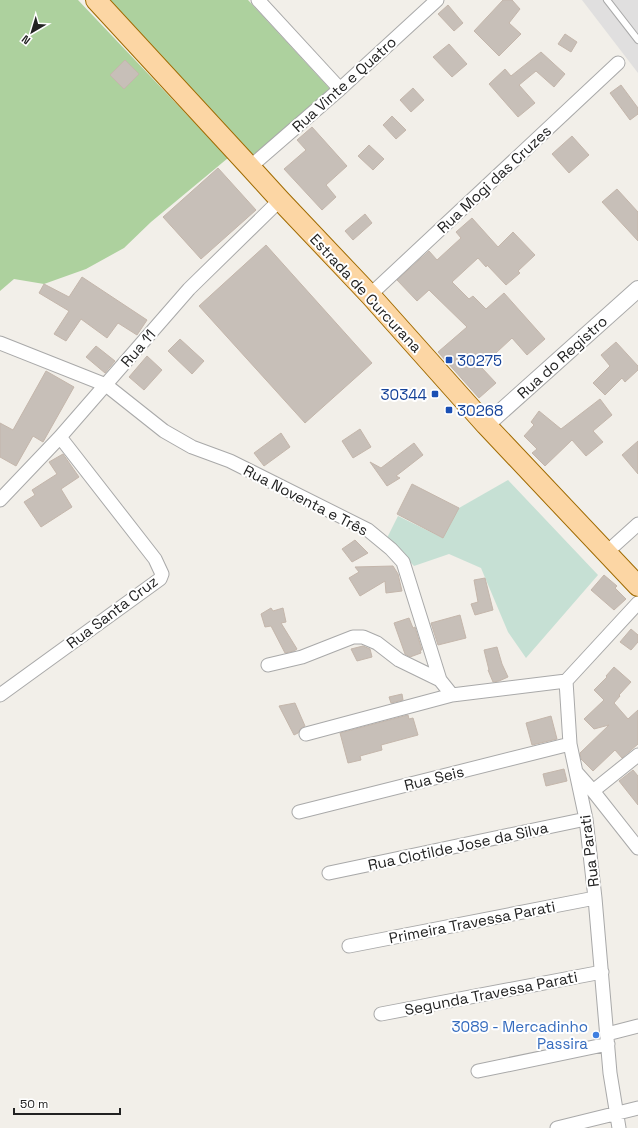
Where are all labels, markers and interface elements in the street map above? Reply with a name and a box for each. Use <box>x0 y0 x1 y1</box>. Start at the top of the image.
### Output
north arrow <box>12 12 52 52</box>
text: N <box>19 32 33 48</box>
street label: Rua Vinte e Quatro <box>288 32 400 136</box>
street label: Rua Mogi das Cruzes <box>433 121 555 237</box>
street label: Estrada de Curcurana <box>306 230 426 357</box>
street label: Rua do Registro <box>513 312 611 402</box>
street label: Rua 11 <box>117 325 159 371</box>
place label: 30275 <box>457 351 502 370</box>
marker: 30275 <box>444 355 454 365</box>
place label: 30344 <box>381 385 427 404</box>
marker: 30344 <box>430 389 440 399</box>
place label: 30268 <box>457 401 503 420</box>
marker: 30268 <box>444 405 454 415</box>
street label: Rua Noventa e Três <box>241 460 372 540</box>
street label: Rua Santa Cruz <box>63 571 161 653</box>
street label: Rua Seis <box>402 761 466 795</box>
street label: Rua Parati <box>575 814 603 888</box>
street label: Rua Clotilde Jose da Silva <box>366 818 550 874</box>
street label: Primeira Travessa Parati <box>387 897 557 947</box>
street label: Segunda Travessa Parati <box>403 967 579 1019</box>
place label: 3089 - Mercadinho Passira <box>452 1017 588 1053</box>
marker: 3089 - Mercadinho Passira <box>591 1030 601 1040</box>
scale bar <box>14 1090 120 1116</box>
text: 50 m <box>20 1096 48 1112</box>

